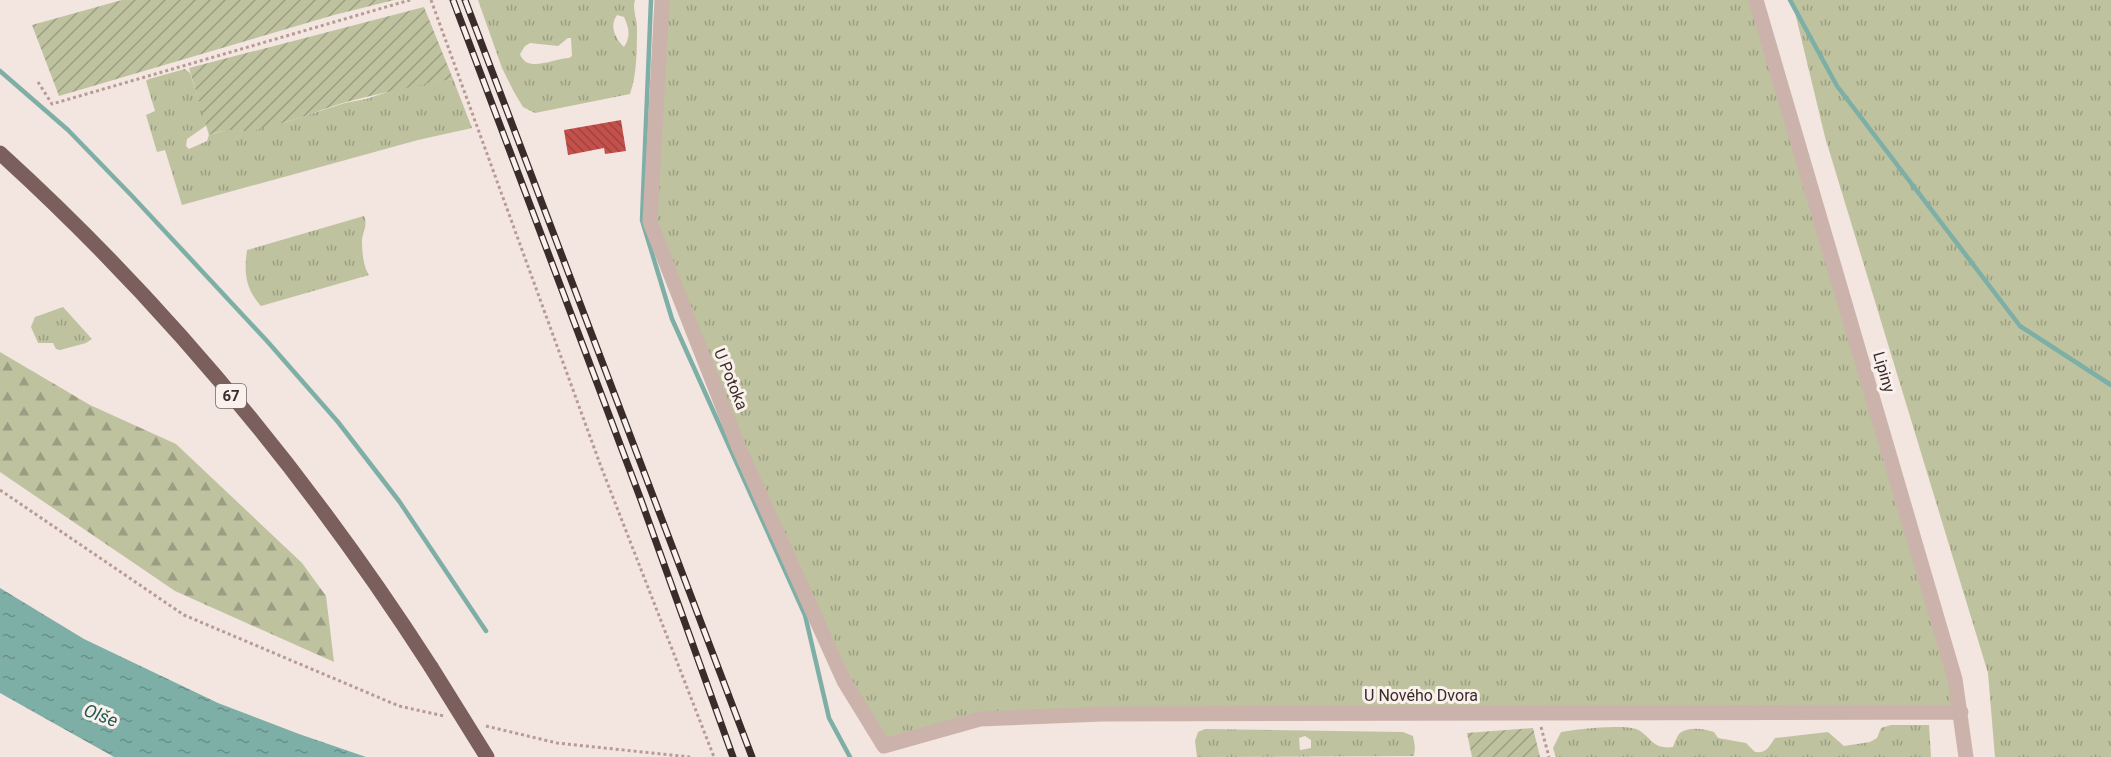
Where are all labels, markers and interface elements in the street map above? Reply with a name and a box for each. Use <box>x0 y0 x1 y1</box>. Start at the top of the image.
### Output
street label: U Potoka <box>710 346 752 412</box>
street label: Lipiny <box>1869 349 1899 395</box>
road number: 67 <box>216 384 246 408</box>
street label: U Nového Dvora <box>1364 686 1478 705</box>
water label: Olše <box>81 699 121 731</box>

